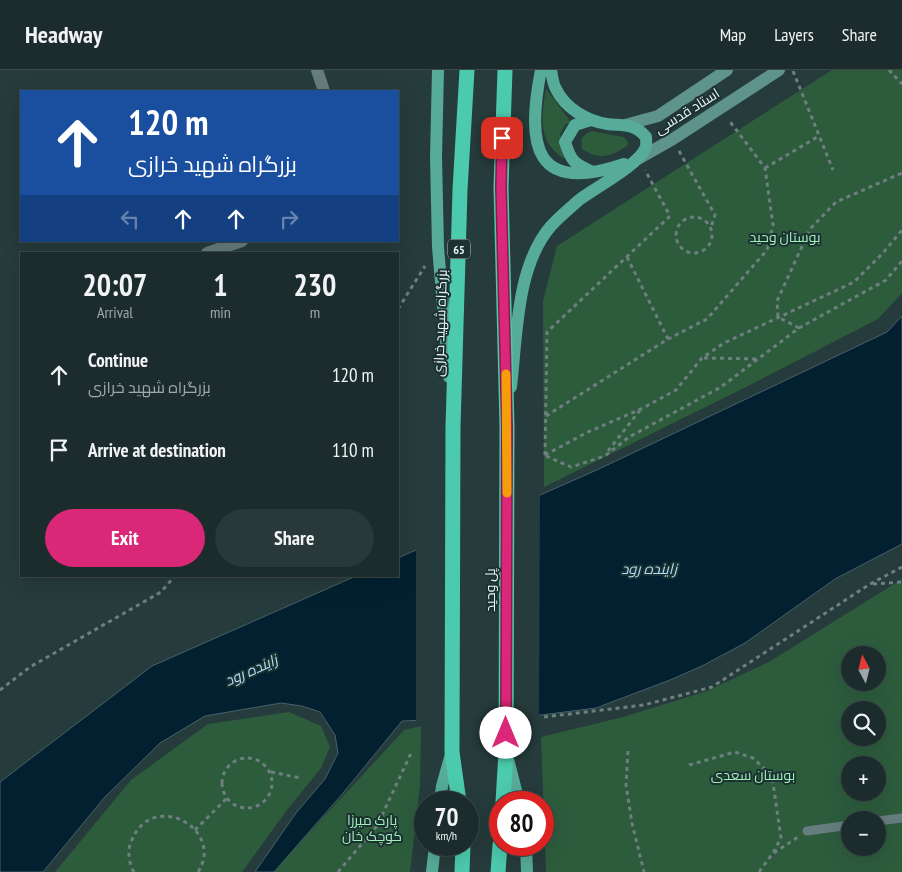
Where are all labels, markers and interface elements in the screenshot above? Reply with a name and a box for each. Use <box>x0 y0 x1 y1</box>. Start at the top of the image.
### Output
text: Headway <box>25 19 102 50</box>
text: Map <box>720 23 746 46</box>
text: Layers <box>774 23 814 46</box>
text: Share <box>842 23 877 46</box>
street label: استاد قدسی <box>651 84 723 138</box>
text: 120 m <box>128 99 209 145</box>
icon: ahead <box>45 110 110 175</box>
pin <box>481 117 523 159</box>
icon: arrive <box>488 124 516 152</box>
text: بزرگراه شهید خرازی <box>128 150 297 178</box>
icon: left <box>116 205 144 233</box>
icon: ahead <box>169 205 197 233</box>
icon: ahead <box>222 205 250 233</box>
icon: right <box>275 205 303 233</box>
park label: بوستان وحید <box>750 228 820 246</box>
road number: 65 <box>448 240 470 258</box>
text: 20:07 <box>83 265 147 304</box>
text: 1 <box>213 265 228 304</box>
text: 230 <box>293 265 336 304</box>
street label: بزرگراه شهید خرازی <box>429 269 451 377</box>
text: Arrival <box>97 302 133 322</box>
text: min <box>210 302 231 322</box>
text: m <box>310 302 320 322</box>
text: Continue <box>88 348 148 372</box>
icon: ahead <box>45 361 73 389</box>
text: 120 m <box>332 363 374 387</box>
text: بزرگراه شهید خرازی <box>88 377 211 397</box>
icon: arrive <box>45 436 73 464</box>
text: Arrive at destination <box>88 438 226 462</box>
text: 110 m <box>332 438 374 462</box>
button: Exit <box>45 509 205 567</box>
button: Share <box>215 509 374 567</box>
water label: زاینده رود <box>621 559 679 578</box>
street label: پل وحید <box>481 568 500 612</box>
north arrow <box>841 646 886 691</box>
map controls <box>841 646 886 856</box>
water label: زاینده رود <box>222 649 282 690</box>
button: search <box>841 701 886 746</box>
position arrow <box>479 706 531 758</box>
button: + <box>841 756 886 801</box>
park label: بوستان سعدی <box>711 766 795 784</box>
speed limit sign: 80 <box>489 791 554 856</box>
text: 70 <box>435 801 458 833</box>
park label: پارک میرزا کوچک خان <box>342 811 402 846</box>
button: − <box>841 811 886 856</box>
text: km/h <box>436 828 457 843</box>

